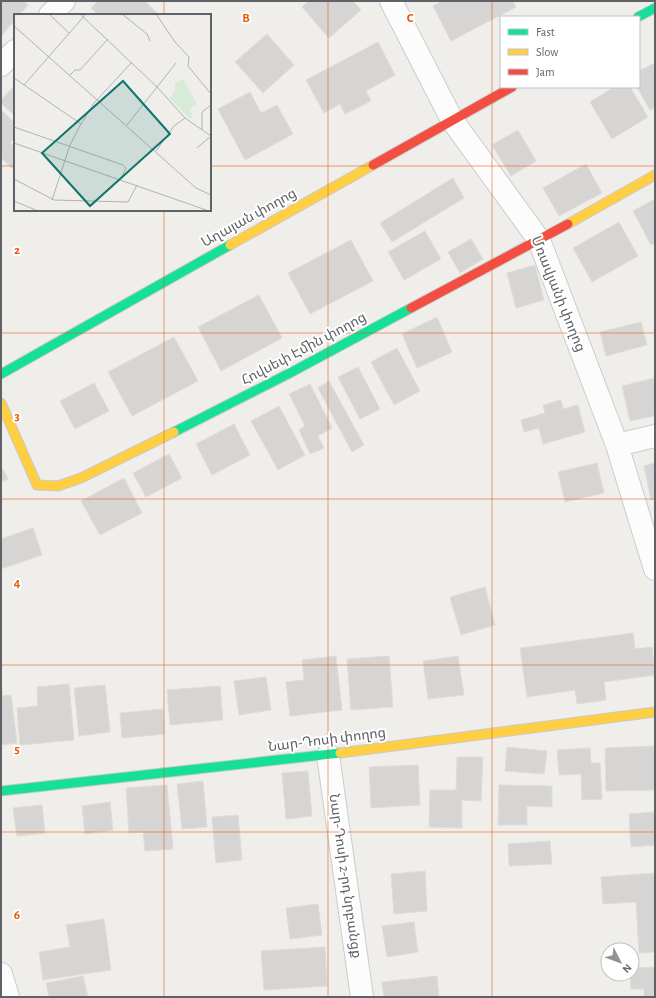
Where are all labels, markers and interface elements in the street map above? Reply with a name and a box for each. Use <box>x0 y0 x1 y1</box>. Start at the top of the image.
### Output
text: B <box>242 12 250 25</box>
text: C <box>407 12 414 25</box>
inset map <box>14 14 211 211</box>
legend <box>500 16 640 88</box>
text: Fast <box>536 26 555 38</box>
text: Slow <box>536 46 558 58</box>
text: Jam <box>536 66 555 78</box>
street label: Աղայան փողոց <box>199 186 299 250</box>
street label: Մռավյանի փողոց <box>528 234 588 354</box>
text: 2 <box>14 244 20 257</box>
street label: Հովսեփ Էմին փողոց <box>239 310 369 388</box>
text: 3 <box>14 410 20 423</box>
text: 4 <box>14 577 21 590</box>
street label: Նար-Դոսի փողոց <box>267 726 387 754</box>
text: 5 <box>14 743 20 756</box>
street label: Նար-Դոսի 2-րդ նրբանցք <box>327 793 363 959</box>
text: 6 <box>14 909 20 922</box>
north arrow <box>600 942 640 982</box>
text: N <box>620 962 634 975</box>

